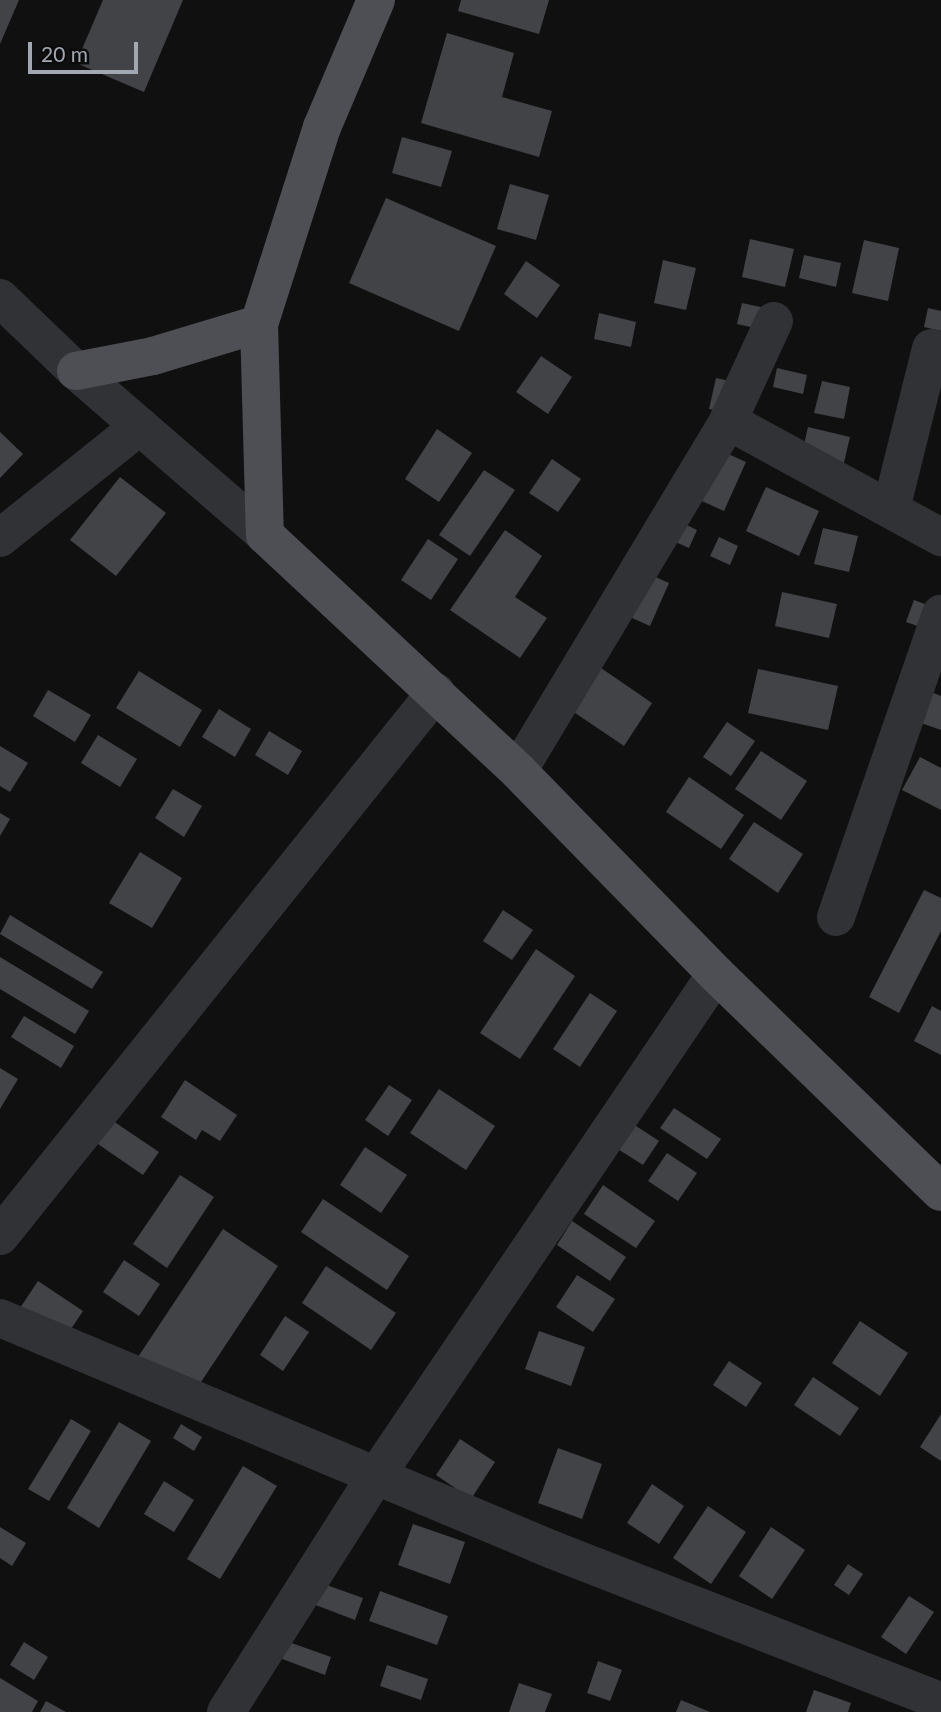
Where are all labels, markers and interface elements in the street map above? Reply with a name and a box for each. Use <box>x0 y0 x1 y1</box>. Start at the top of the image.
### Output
scale bar <box>32 28 142 72</box>
text: 20 m <box>41 41 88 66</box>

